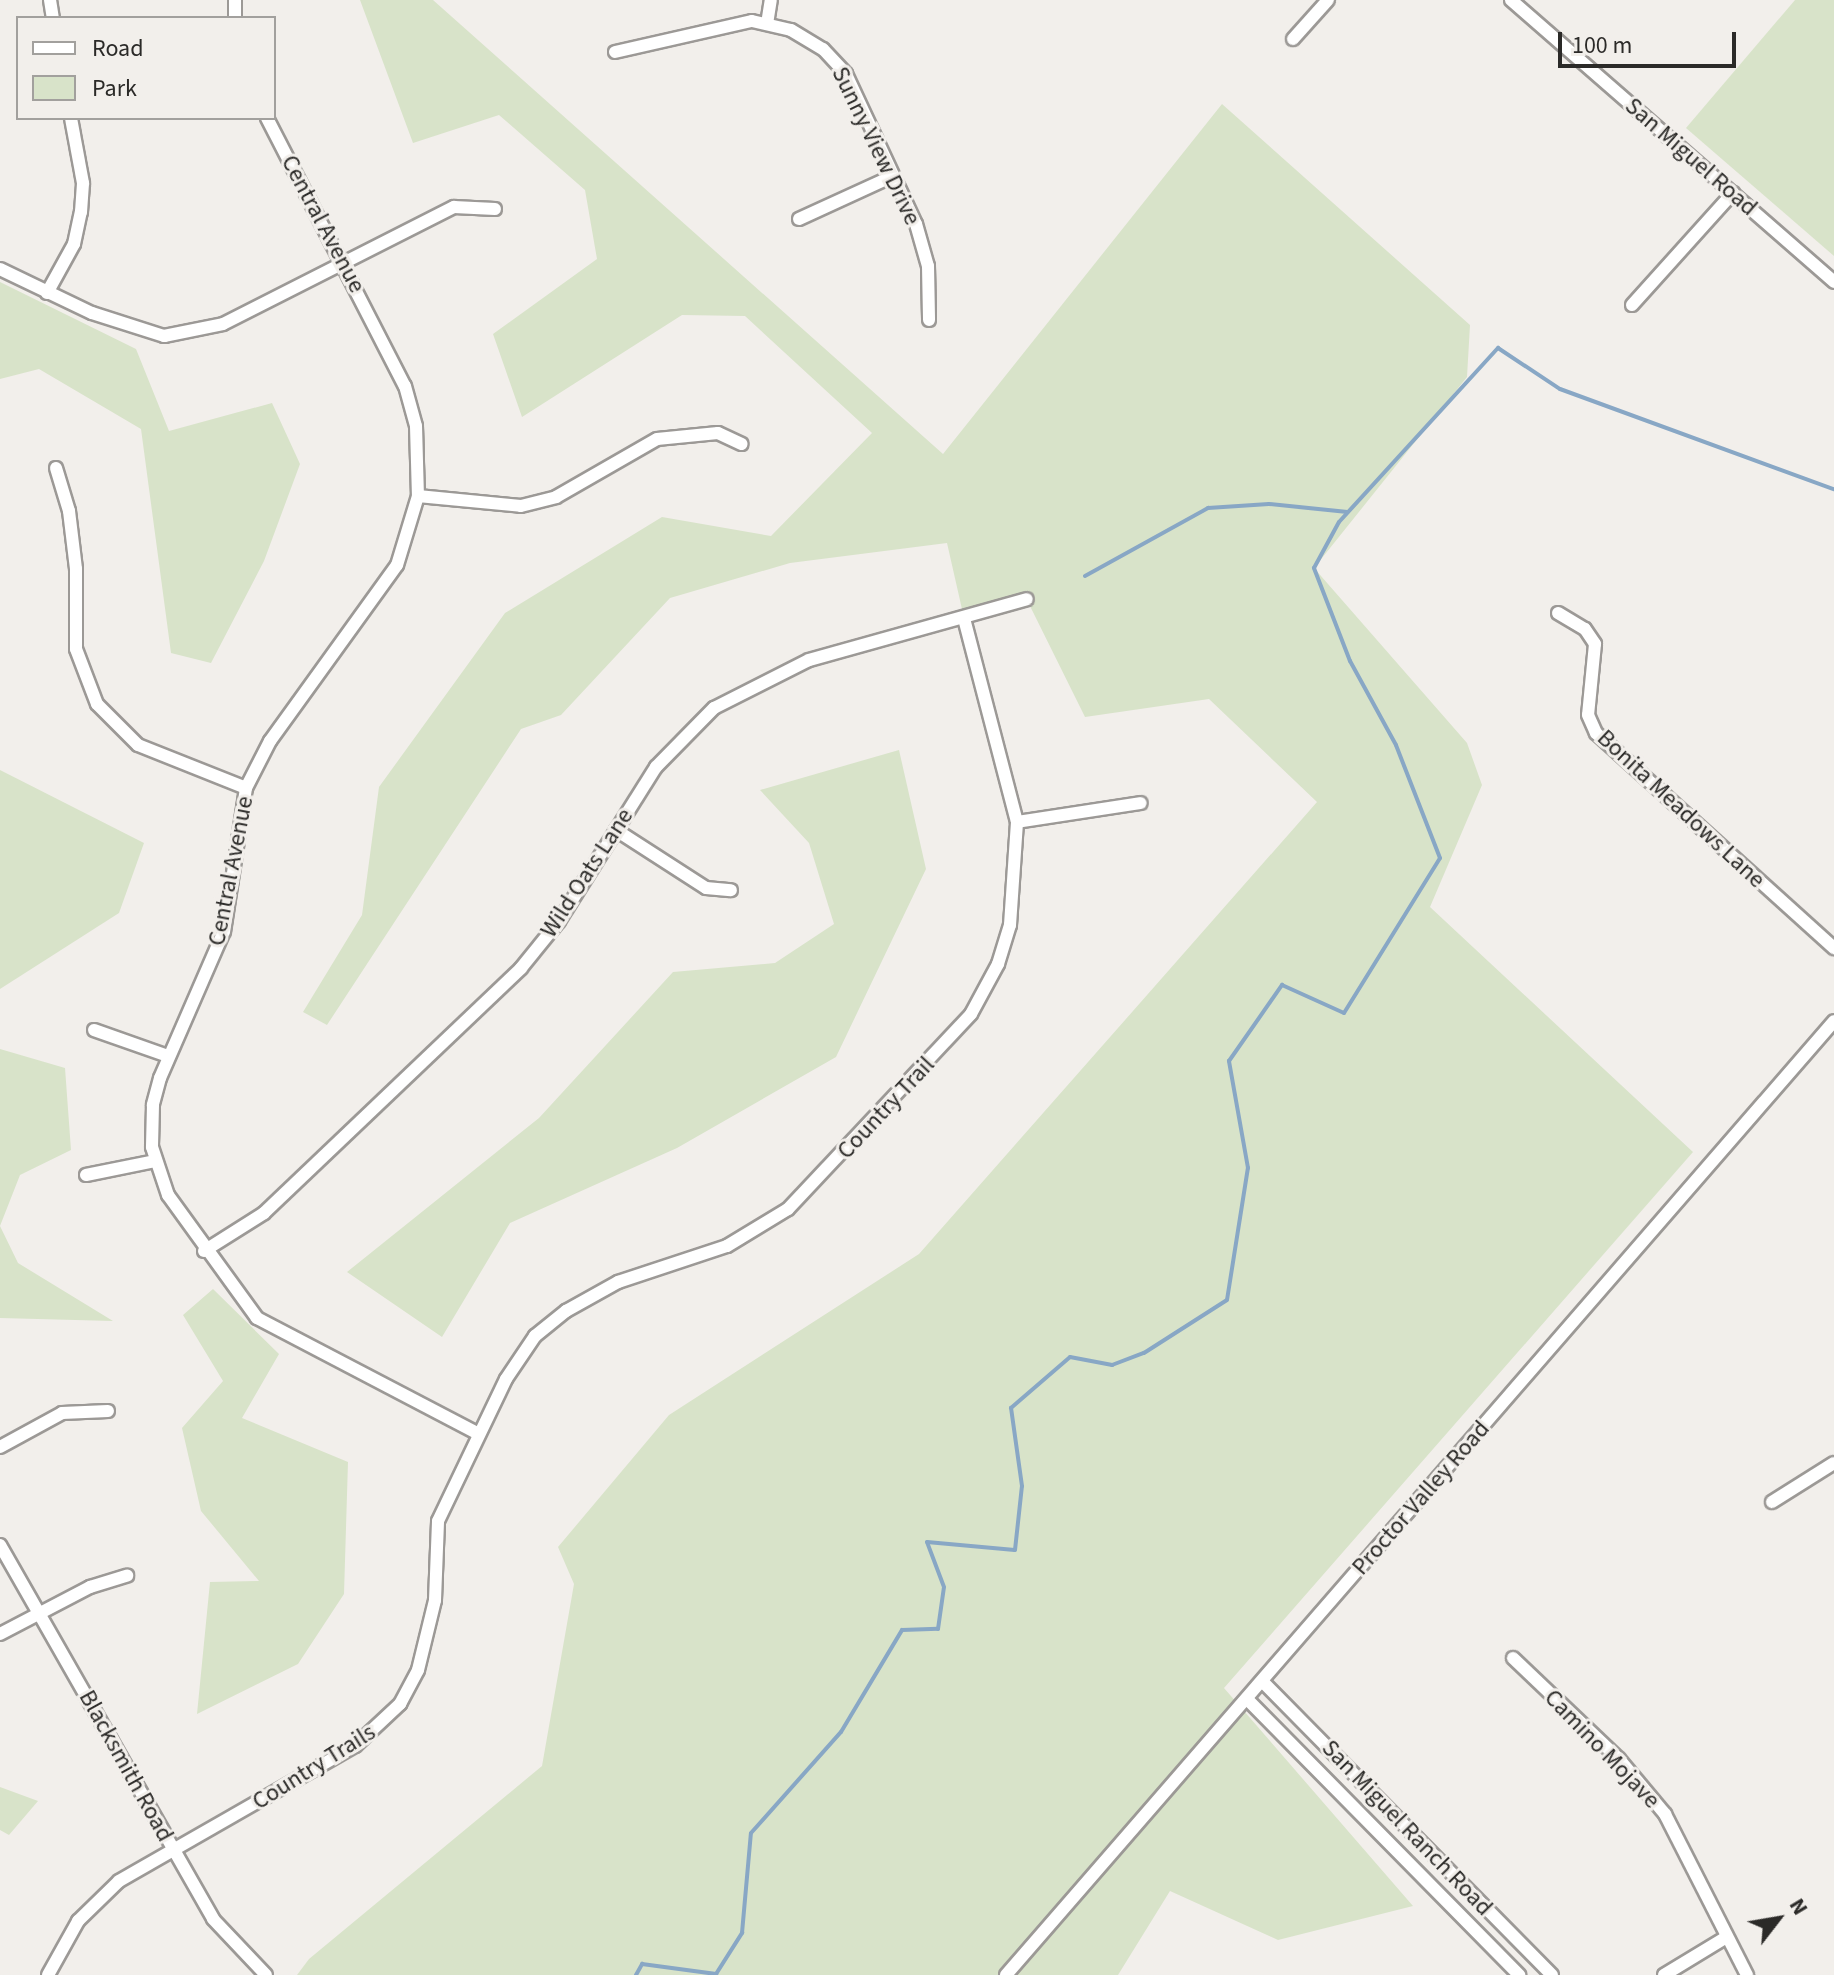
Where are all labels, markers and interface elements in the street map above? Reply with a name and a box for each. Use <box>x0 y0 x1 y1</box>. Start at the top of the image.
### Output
legend <box>16 16 276 120</box>
scale bar <box>1562 16 1740 66</box>
text: 100 m <box>1572 28 1632 63</box>
text: Road <box>92 31 144 66</box>
street label: Sunny View Drive <box>825 62 927 230</box>
text: Park <box>92 71 137 106</box>
street label: San Miguel Road <box>1619 92 1763 222</box>
street label: Central Avenue <box>275 150 371 298</box>
street label: Bonita Meadows Lane <box>1591 724 1771 894</box>
street label: Central Avenue <box>202 794 260 948</box>
street label: Wild Oats Lane <box>535 803 639 943</box>
street label: Country Trail <box>831 1051 941 1165</box>
street label: Proctor Valley Road <box>1346 1415 1496 1581</box>
street label: Camino Mojave <box>1538 1684 1666 1814</box>
street label: Blacksmith Road <box>73 1685 179 1847</box>
street label: Country Trails <box>247 1718 381 1816</box>
street label: San Miguel Ranch Road <box>1316 1734 1498 1922</box>
north arrow <box>1738 1879 1818 1959</box>
text: N <box>1781 1892 1816 1921</box>

